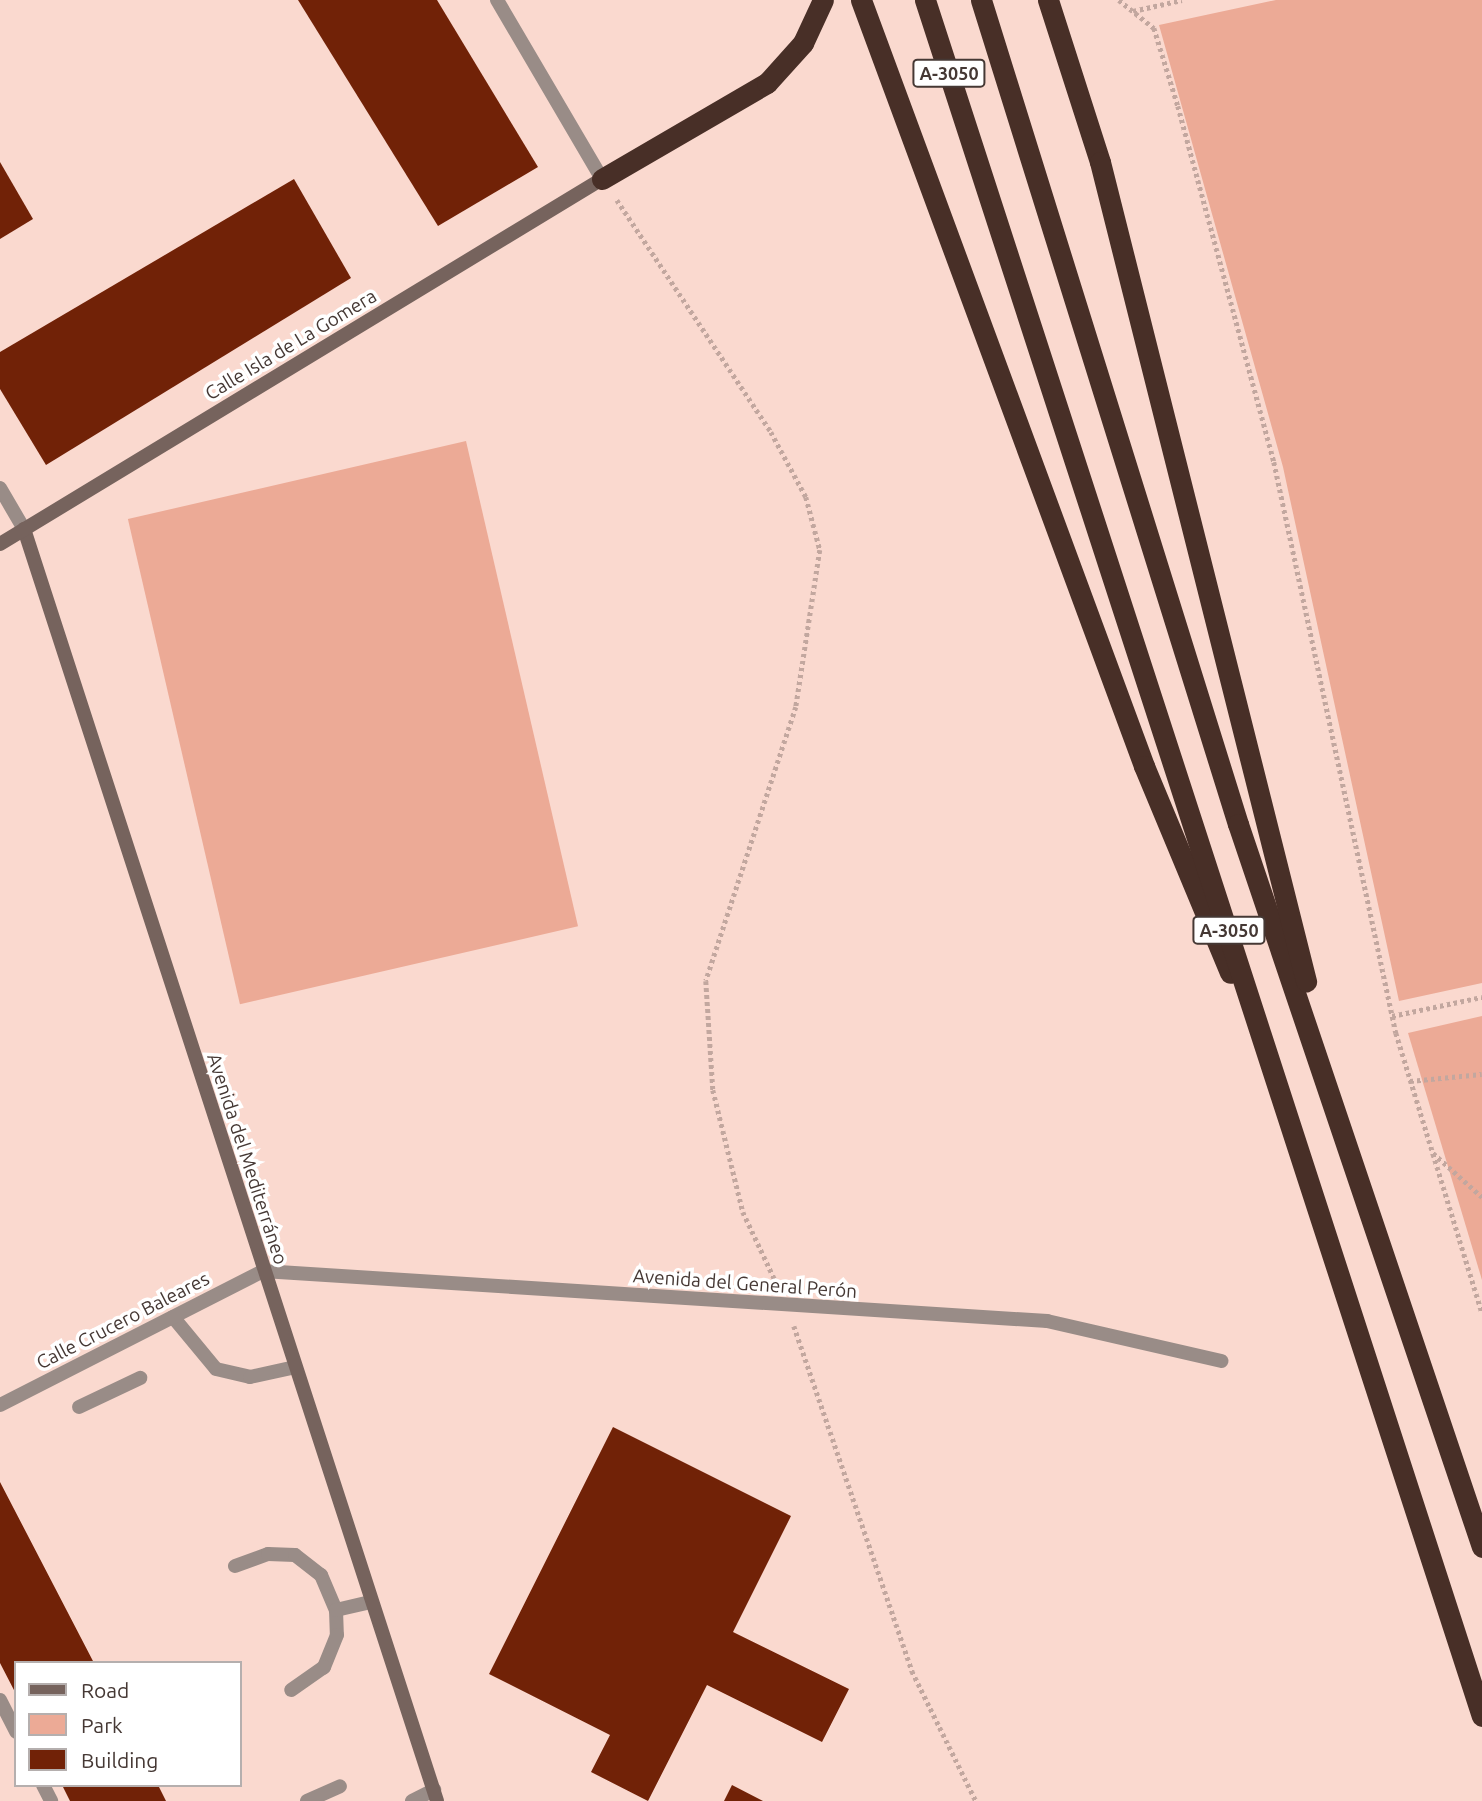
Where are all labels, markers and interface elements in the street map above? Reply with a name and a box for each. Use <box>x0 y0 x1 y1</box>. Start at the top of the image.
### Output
road number: A-3050 <box>912 58 986 88</box>
street label: Calle Isla de La Gomera <box>201 285 381 405</box>
road number: A-3050 <box>1192 916 1266 945</box>
street label: Avenida del Mediterráneo <box>202 1051 292 1267</box>
street label: Avenida del General Perón <box>632 1265 858 1303</box>
street label: Calle Crucero Baleares <box>33 1268 213 1374</box>
legend <box>14 1661 242 1787</box>
text: Road <box>81 1678 129 1702</box>
text: Park <box>81 1713 123 1737</box>
text: Building <box>81 1748 158 1772</box>

